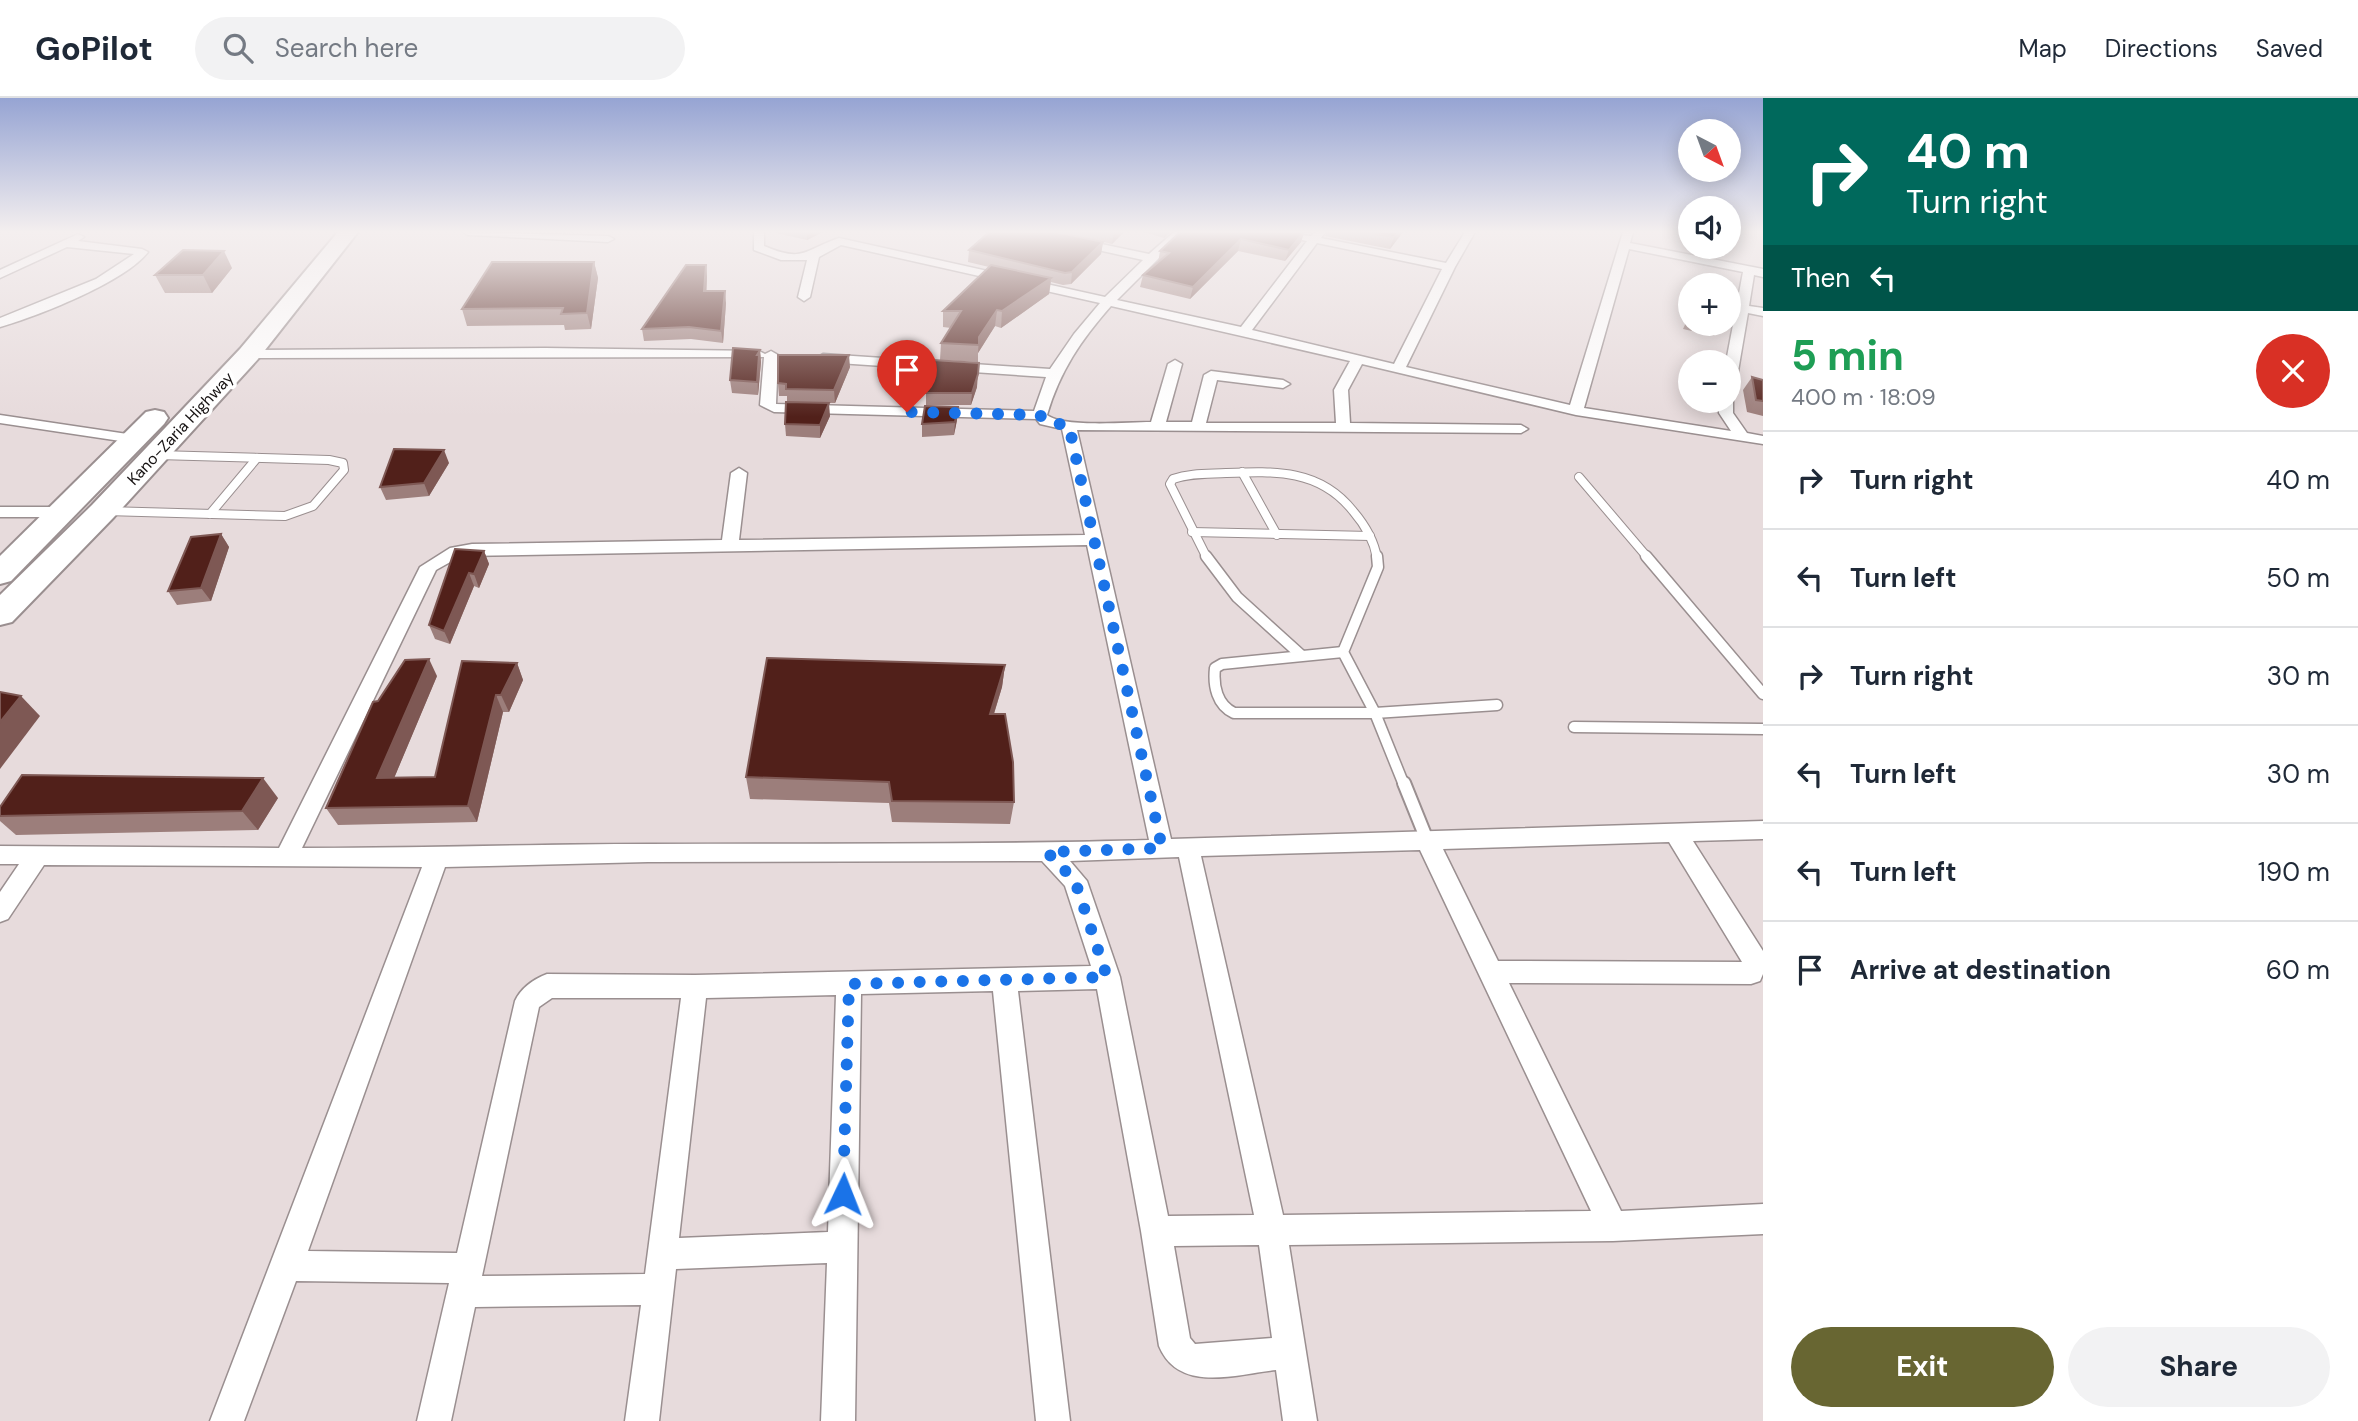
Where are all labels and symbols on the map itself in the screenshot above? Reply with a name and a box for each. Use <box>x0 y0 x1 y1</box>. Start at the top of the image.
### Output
north arrow <box>1678 119 1741 182</box>
pin <box>877 340 937 412</box>
street label: Kano-Zaria Highway <box>122 367 238 489</box>
position arrow <box>806 1157 880 1231</box>

